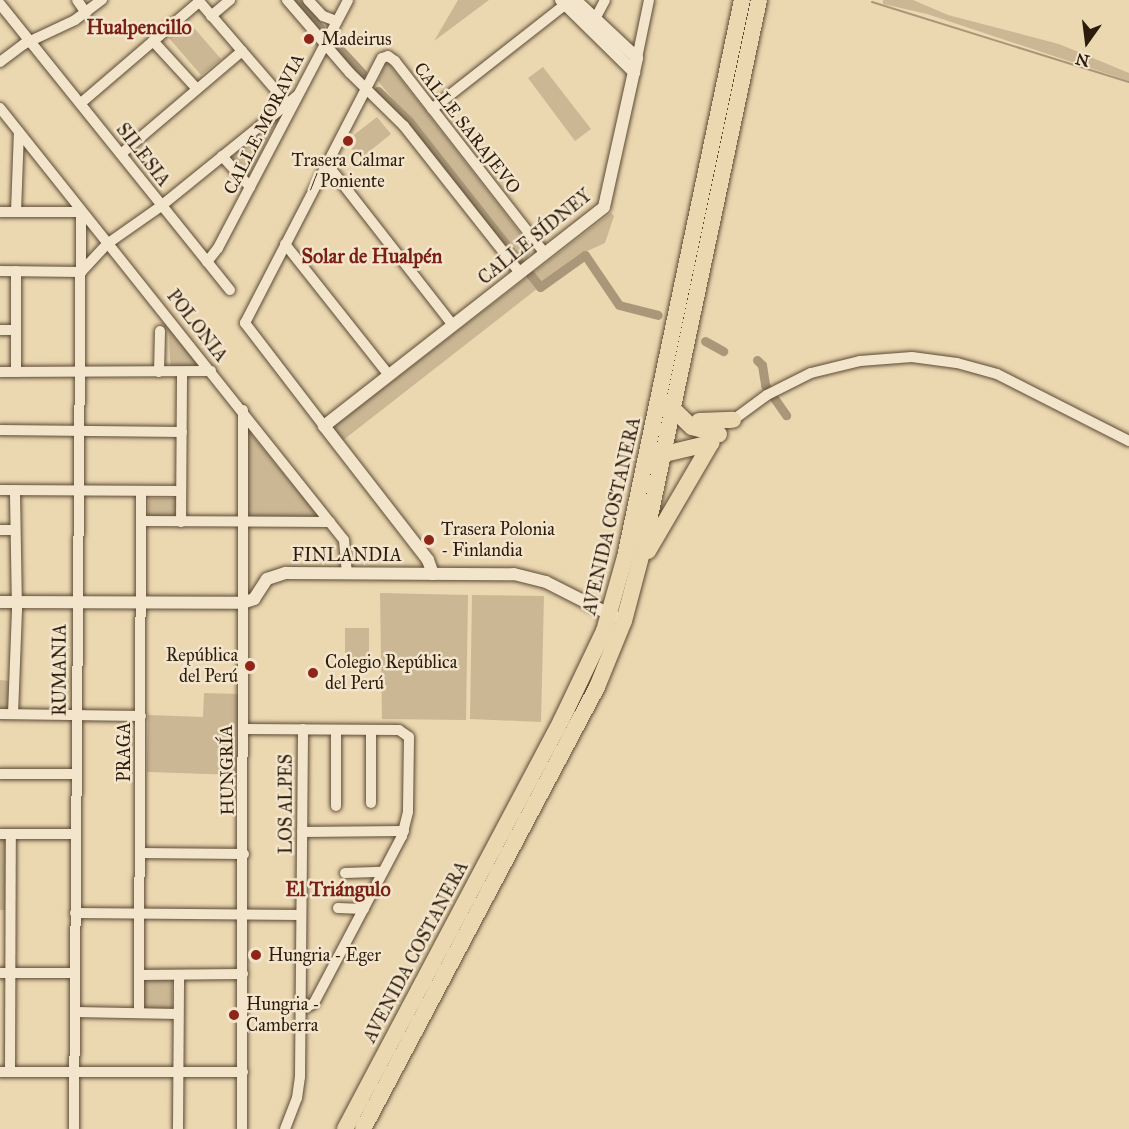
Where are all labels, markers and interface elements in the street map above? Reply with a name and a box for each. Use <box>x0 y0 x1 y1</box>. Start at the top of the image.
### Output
north arrow <box>1057 12 1117 72</box>
district label: Hualpencillo <box>86 15 192 39</box>
place label: Madeirus <box>321 28 392 50</box>
marker: Madeirus <box>302 32 316 46</box>
text: N <box>1074 49 1091 71</box>
street label: CALLE MORAVIA <box>219 50 309 198</box>
street label: CALLE SARAJEVO <box>409 58 525 198</box>
street label: SILESIA <box>112 119 174 191</box>
marker: Trasera Calmar / Poniente <box>341 134 355 148</box>
place label: Trasera Calmar / Poniente <box>292 150 404 192</box>
street label: CALLE SÍDNEY <box>474 185 596 289</box>
district label: Solar de Hualpén <box>302 244 442 268</box>
street label: POLONIA <box>162 286 232 366</box>
street label: AVENIDA COSTANERA <box>579 415 645 617</box>
place label: Trasera Polonia - Finlandia <box>441 519 555 562</box>
marker: Trasera Polonia - Finlandia <box>422 533 436 547</box>
street label: FINLANDIA <box>292 544 402 566</box>
street label: RUMANIA <box>49 624 71 716</box>
place label: República del Perú <box>166 645 238 688</box>
place label: Colegio República del Perú <box>325 652 457 694</box>
marker: República del Perú <box>243 659 257 673</box>
marker: Colegio República del Perú <box>306 666 320 680</box>
street label: PRAGA <box>113 722 135 782</box>
street label: HUNGRÍA <box>215 725 239 815</box>
street label: LOS ALPES <box>275 754 297 854</box>
street label: AVENIDA COSTANERA <box>359 858 473 1046</box>
district label: El Triángulo <box>285 877 391 901</box>
place label: Hungria - Eger <box>268 944 381 966</box>
marker: Hungria - Eger <box>249 948 263 962</box>
place label: Hungria - Camberra <box>246 994 320 1036</box>
marker: Hungria - Camberra <box>227 1008 241 1022</box>

